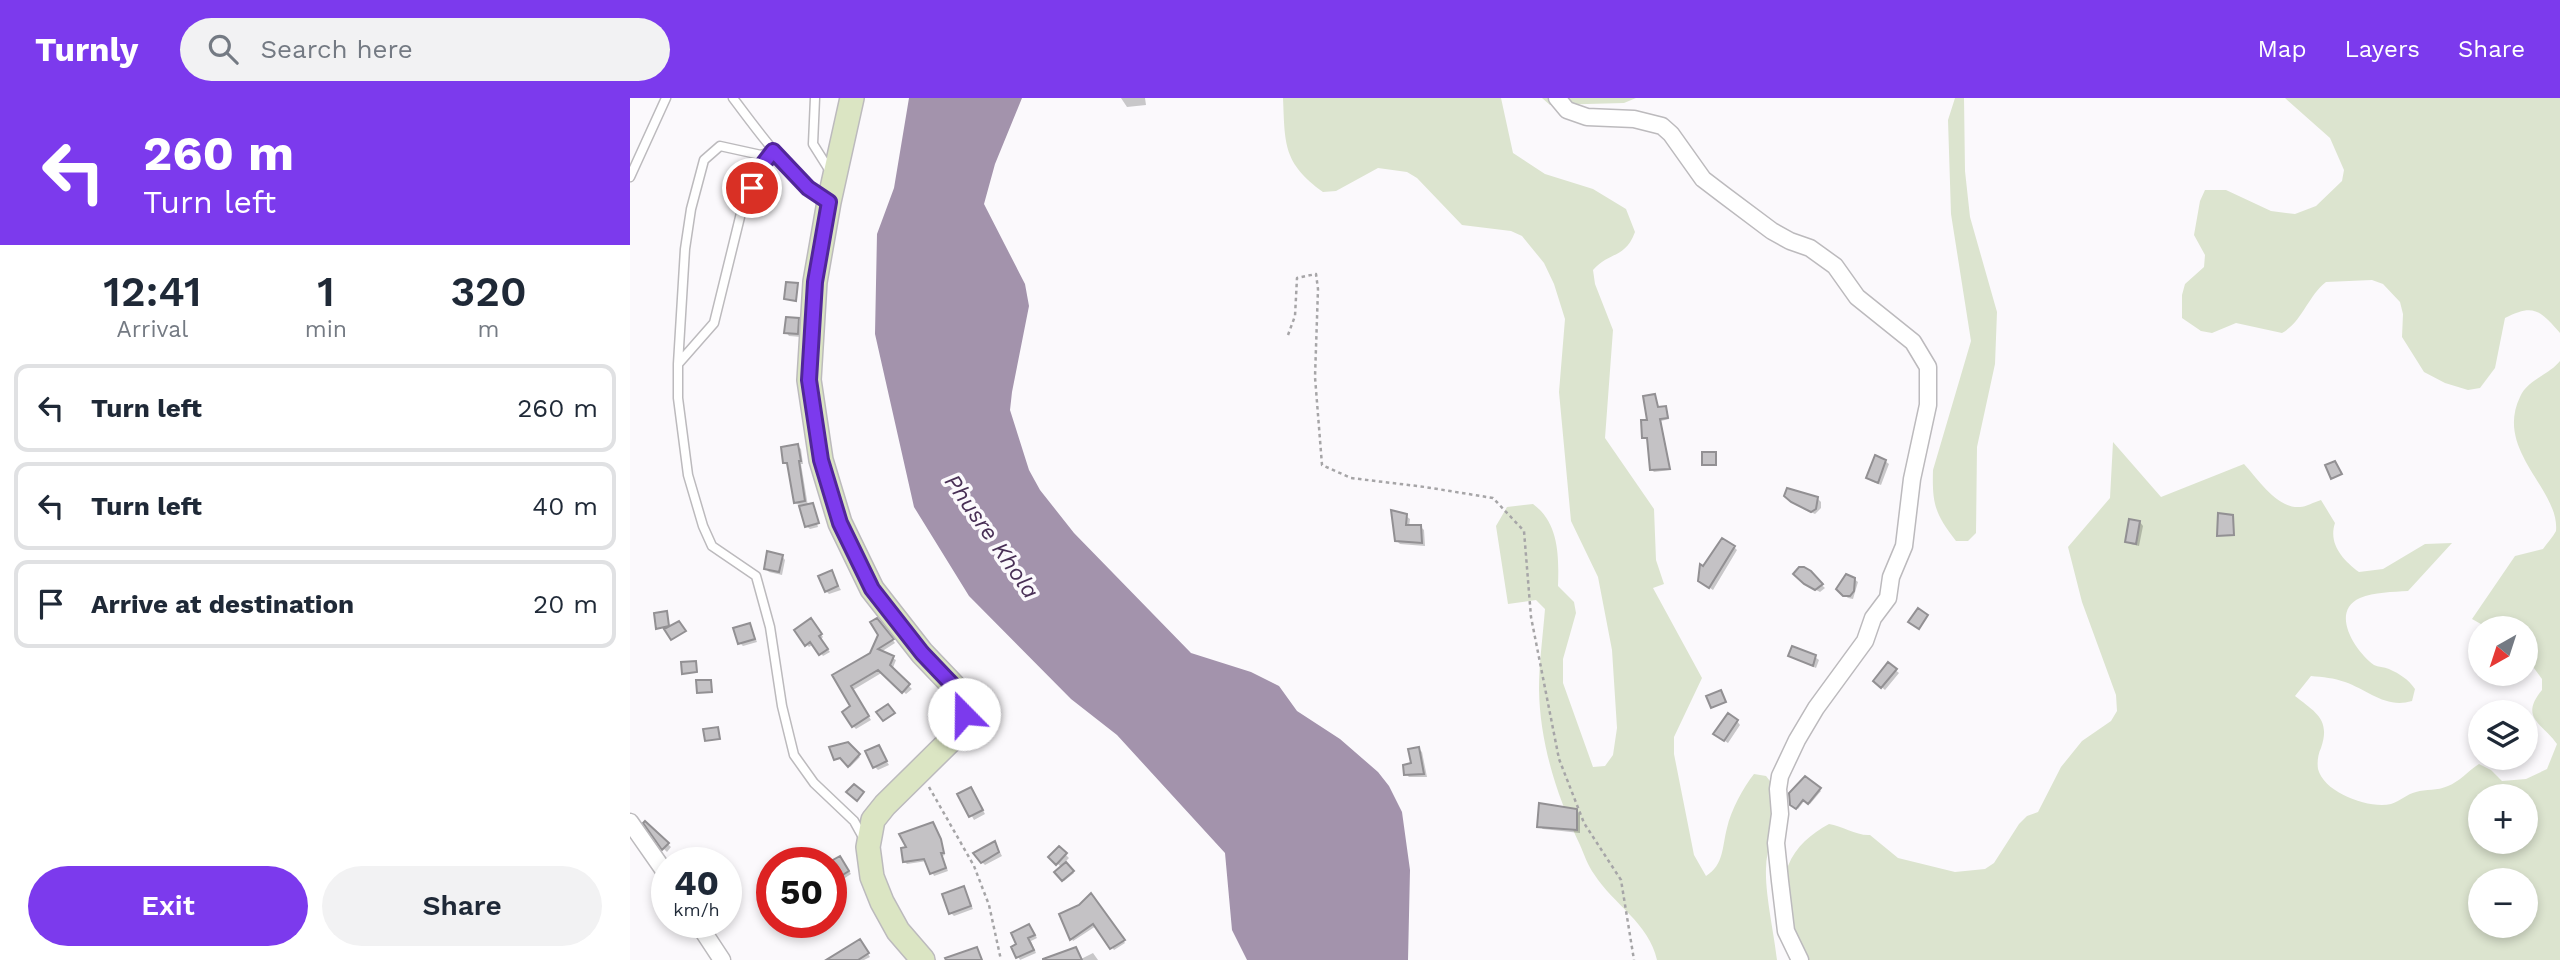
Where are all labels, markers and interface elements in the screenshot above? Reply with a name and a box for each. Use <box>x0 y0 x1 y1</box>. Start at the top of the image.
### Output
search box <box>180 18 670 81</box>
text: Turnly <box>35 30 138 69</box>
icon: search <box>204 30 242 68</box>
text: Search here <box>260 34 413 64</box>
text: Map <box>2258 35 2306 63</box>
text: Layers <box>2344 35 2420 63</box>
text: Share <box>2458 35 2525 63</box>
text: 260 m <box>143 124 294 182</box>
icon: left <box>28 126 119 217</box>
pin <box>722 158 782 218</box>
icon: arrive <box>733 169 771 207</box>
text: Turn left <box>143 183 276 221</box>
text: 12:41 <box>103 267 201 316</box>
text: 1 <box>317 267 335 316</box>
text: 320 <box>450 267 527 316</box>
text: Arrival <box>116 316 188 343</box>
text: min <box>305 316 347 343</box>
text: m <box>478 316 499 343</box>
icon: left <box>32 389 70 427</box>
text: Turn left <box>91 393 202 423</box>
text: 260 m <box>517 393 598 423</box>
water label: Phusre Khola <box>939 469 1044 604</box>
icon: left <box>32 487 70 525</box>
text: Turn left <box>91 491 202 521</box>
text: 40 m <box>532 491 598 521</box>
icon: arrive <box>32 585 70 623</box>
text: Arrive at destination <box>91 589 354 619</box>
text: 20 m <box>533 589 598 619</box>
north arrow <box>2468 616 2538 686</box>
map controls <box>2468 616 2538 938</box>
position arrow <box>927 677 1001 751</box>
button: layers <box>2468 700 2538 770</box>
button: + <box>2468 784 2538 854</box>
speed limit sign: 50 <box>756 847 847 938</box>
text: 40 <box>674 862 719 904</box>
button: Exit <box>28 866 308 946</box>
button: Share <box>322 866 602 946</box>
button: − <box>2468 868 2538 938</box>
text: km/h <box>673 899 720 920</box>

